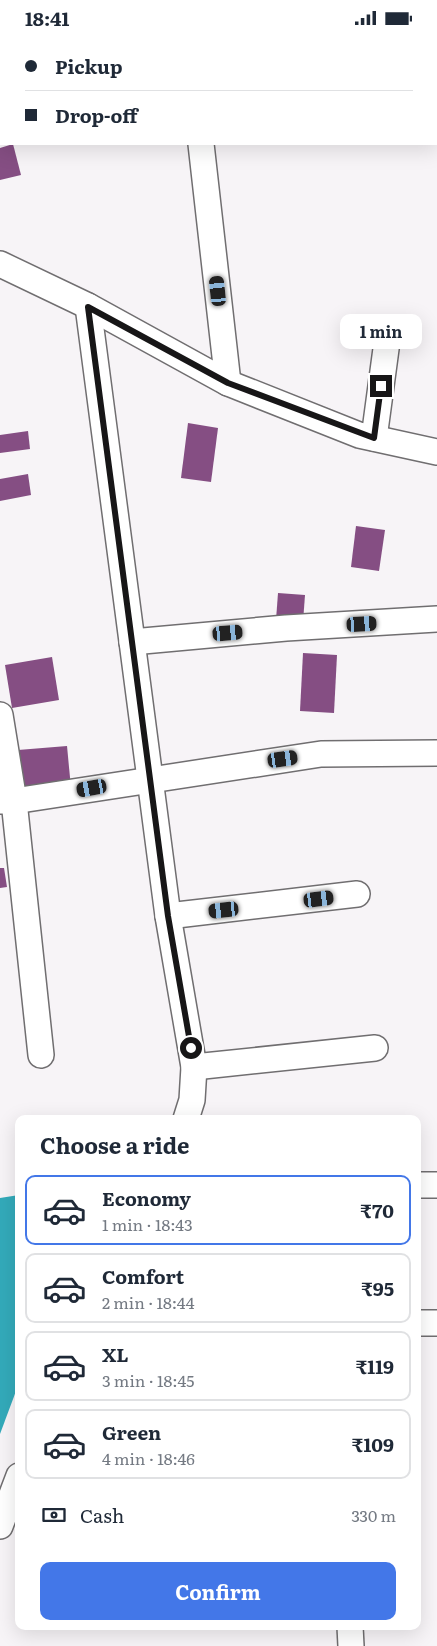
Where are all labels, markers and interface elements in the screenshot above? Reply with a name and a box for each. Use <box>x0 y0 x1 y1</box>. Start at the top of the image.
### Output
text: 18:41 <box>25 4 69 32</box>
text: Pickup <box>55 52 123 80</box>
text: Drop-off <box>55 101 138 129</box>
car <box>208 275 227 307</box>
callout: 1 min <box>340 313 422 349</box>
text: 1 min <box>360 319 402 343</box>
route end <box>370 375 392 397</box>
car <box>346 616 377 632</box>
car <box>212 624 243 642</box>
car <box>267 749 298 769</box>
car <box>75 778 108 798</box>
car <box>303 890 334 908</box>
car <box>208 901 239 919</box>
route start <box>180 1037 202 1059</box>
text: Choose a ride <box>40 1128 189 1161</box>
text: Economy <box>102 1184 191 1212</box>
icon: car <box>42 1188 87 1233</box>
text: ₹70 <box>360 1196 394 1224</box>
text: 1 min · 18:43 <box>102 1212 193 1236</box>
text: Comfort <box>102 1262 184 1290</box>
icon: car <box>42 1266 87 1311</box>
text: ₹95 <box>361 1274 394 1302</box>
text: 2 min · 18:44 <box>102 1290 194 1314</box>
text: XL <box>102 1340 129 1368</box>
icon: car <box>42 1344 87 1389</box>
text: ₹119 <box>356 1352 394 1380</box>
text: 3 min · 18:45 <box>102 1368 194 1392</box>
text: Green <box>102 1418 161 1446</box>
icon: car <box>42 1422 87 1467</box>
text: ₹109 <box>352 1430 394 1458</box>
text: 4 min · 18:46 <box>102 1446 195 1470</box>
icon: cash <box>40 1501 68 1529</box>
text: Cash <box>80 1501 124 1529</box>
text: 330 m <box>351 1503 396 1527</box>
button: Confirm <box>40 1562 396 1620</box>

